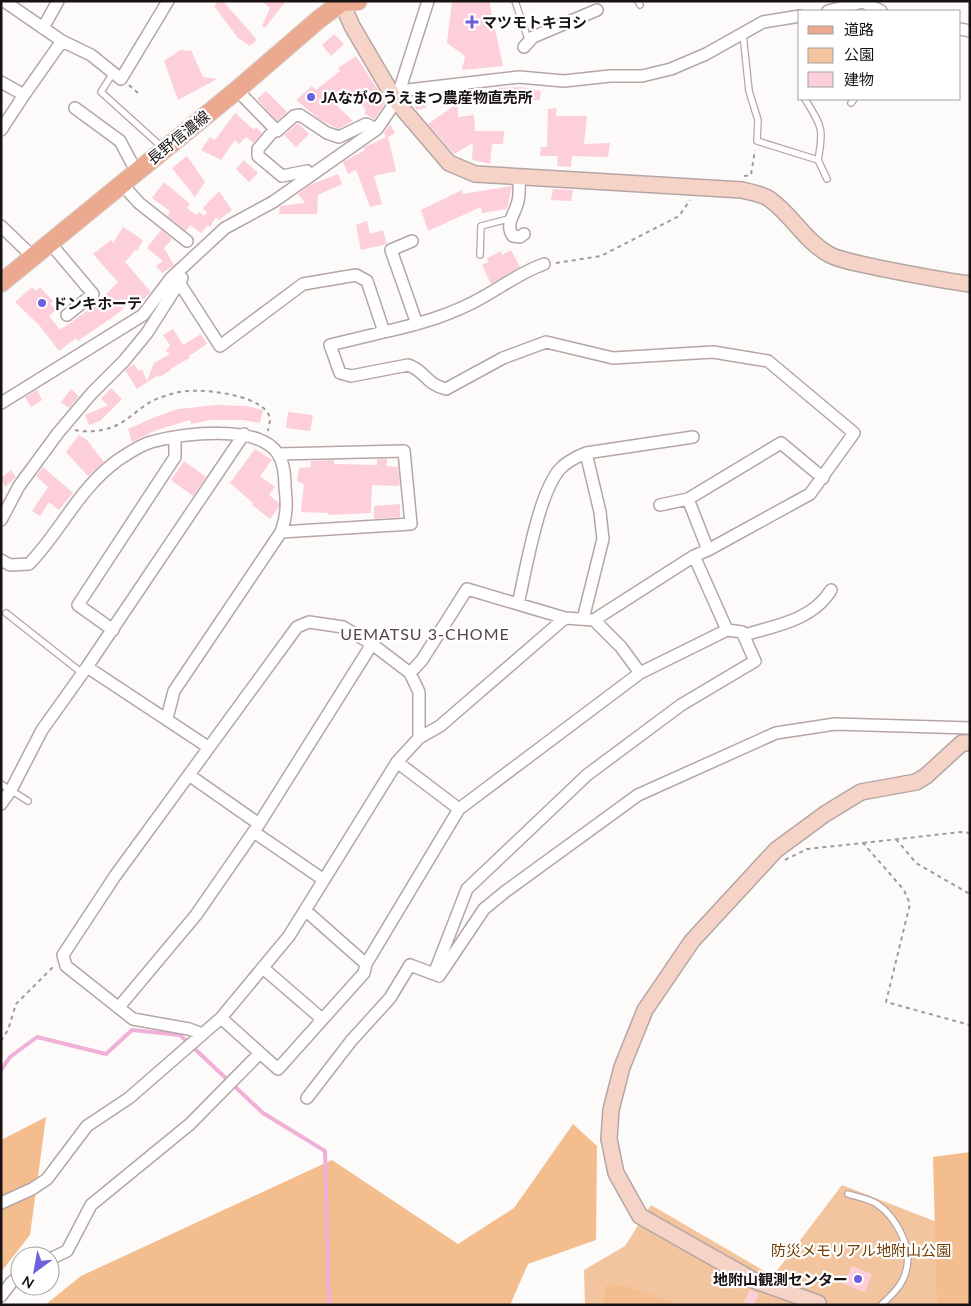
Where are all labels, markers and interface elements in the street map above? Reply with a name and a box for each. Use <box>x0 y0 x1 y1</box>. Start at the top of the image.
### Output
legend <box>798 10 961 100</box>
place label: マツモトキヨシ <box>482 13 587 31</box>
marker: マツモトキヨシ <box>466 16 478 28</box>
text: 道路 <box>844 20 874 38</box>
text: 公園 <box>844 45 874 63</box>
text: 建物 <box>844 70 874 88</box>
place label: JAながのうえまつ農産物直売所 <box>321 88 533 106</box>
marker: JAながのうえまつ農産物直売所 <box>305 91 317 103</box>
street label: 長野信濃線 <box>143 106 213 168</box>
place label: ドンキホーテ <box>52 294 142 312</box>
marker: ドンキホーテ <box>36 297 48 309</box>
district label: UEMATSU 3-CHOME <box>340 624 510 643</box>
park label: 防災メモリアル地附山公園 <box>771 1241 951 1259</box>
north arrow <box>10 1246 60 1296</box>
place label: 地附山観測センター <box>713 1270 848 1288</box>
text: N <box>19 1272 37 1293</box>
marker: 地附山観測センター <box>852 1273 864 1285</box>

